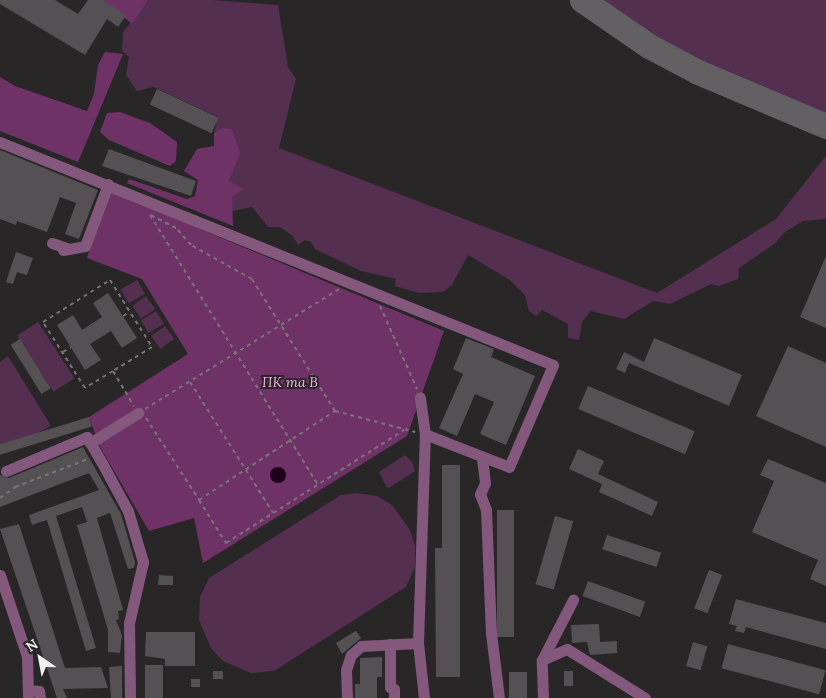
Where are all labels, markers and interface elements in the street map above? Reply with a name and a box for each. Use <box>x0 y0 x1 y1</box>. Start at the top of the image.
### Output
park label: ПК та В <box>262 374 318 390</box>
north arrow <box>15 633 65 683</box>
text: N <box>22 635 41 656</box>

